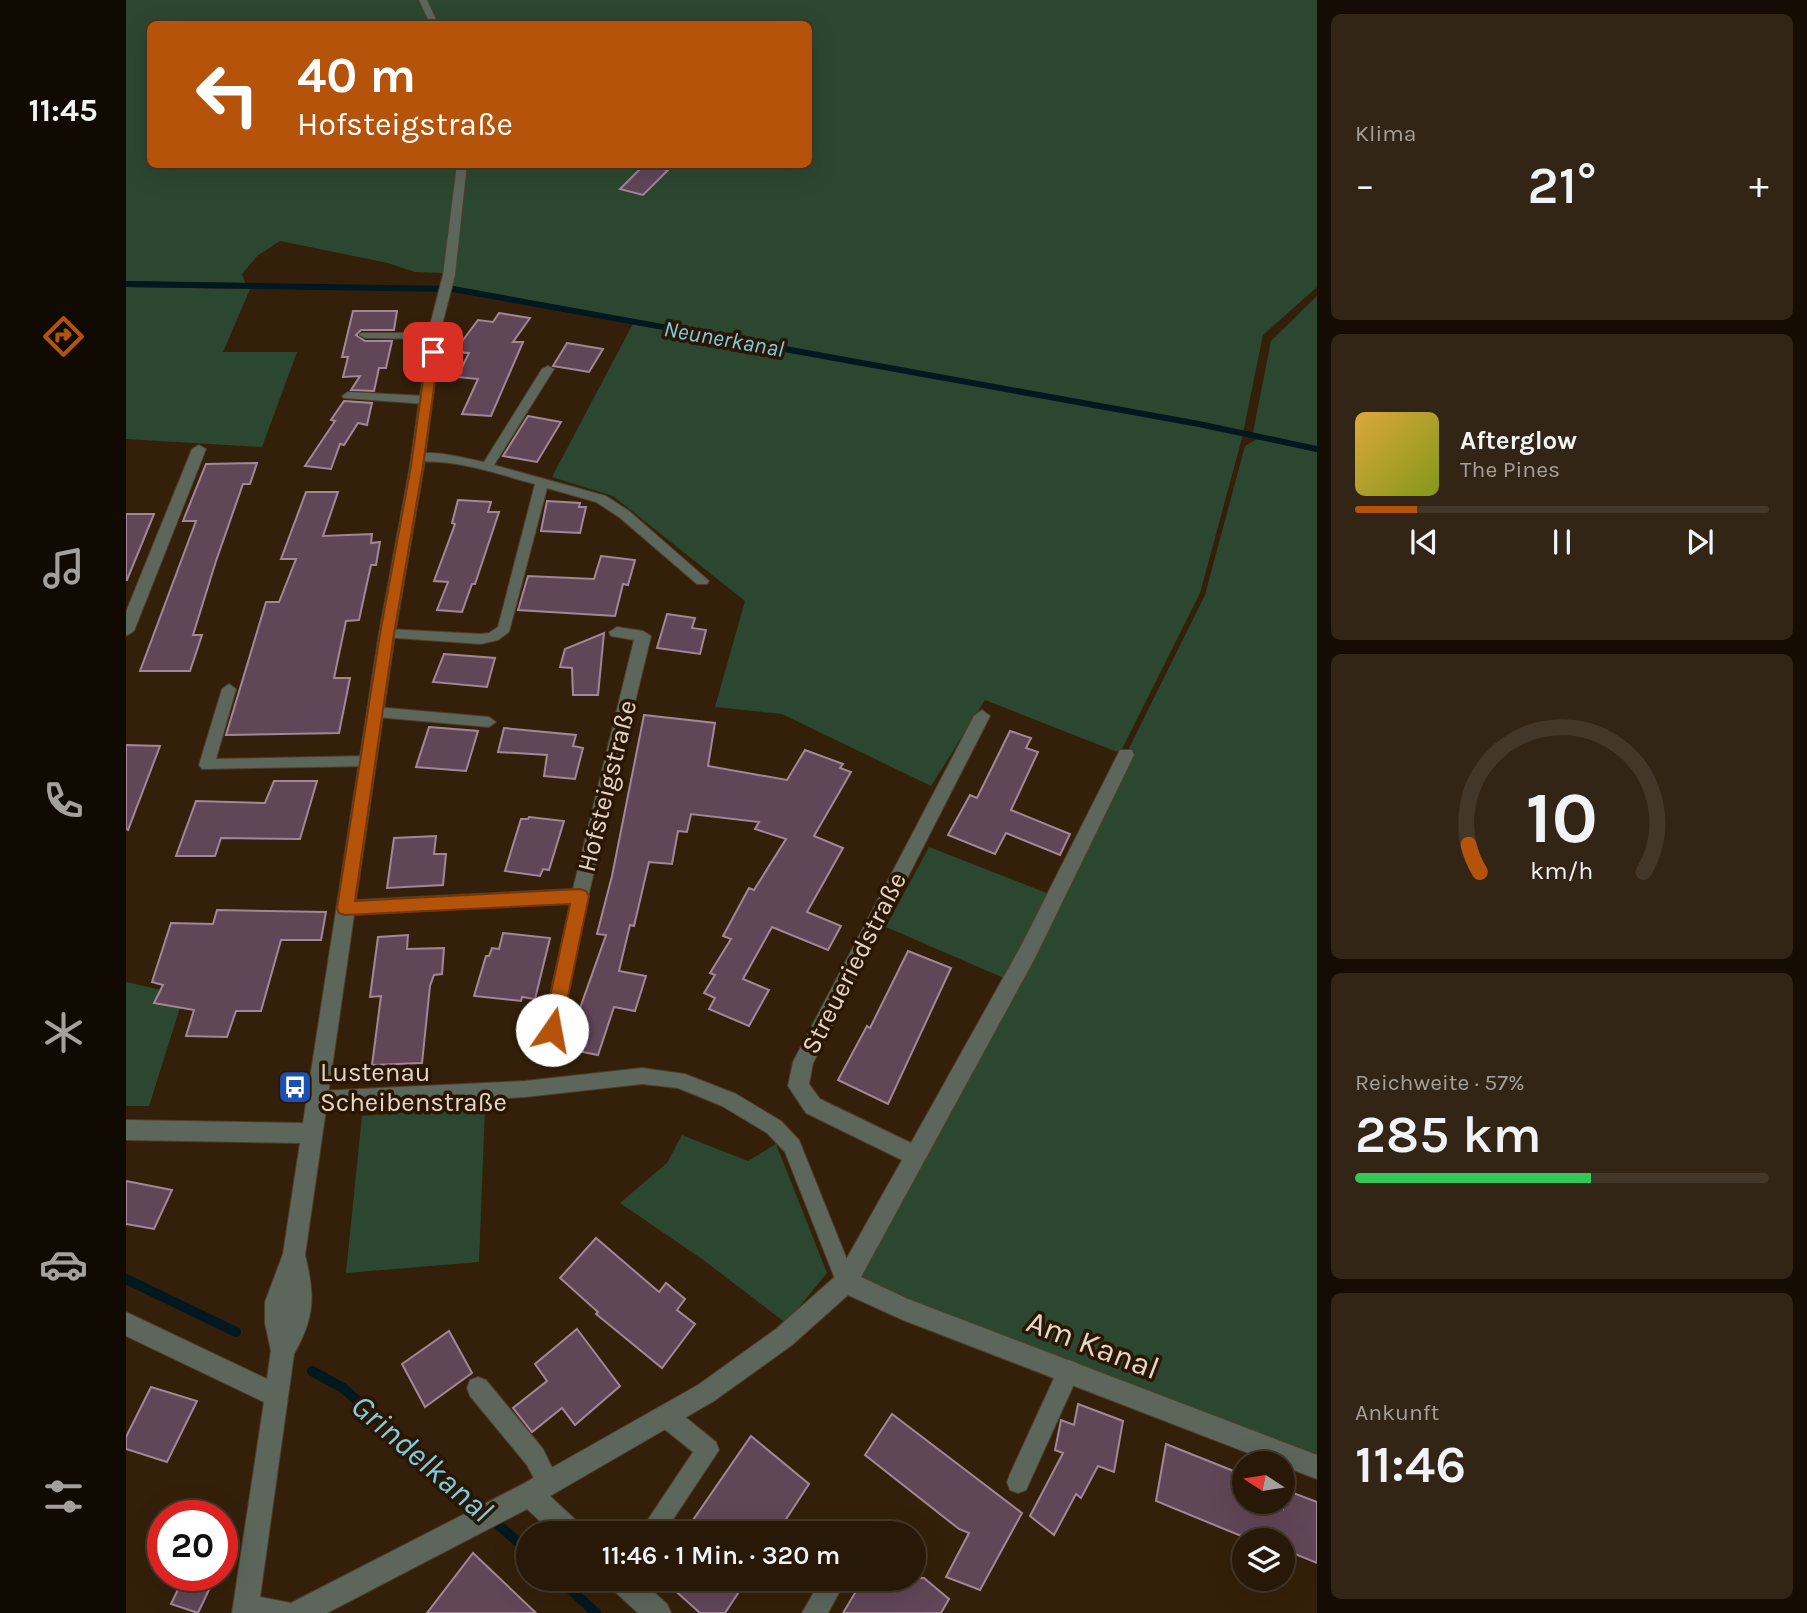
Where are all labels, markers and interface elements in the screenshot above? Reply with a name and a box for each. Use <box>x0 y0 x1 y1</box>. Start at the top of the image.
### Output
text: 40 m <box>297 47 416 104</box>
icon: left <box>182 49 273 140</box>
text: 11:45 <box>28 92 98 129</box>
text: Hofsteigstraße <box>297 106 513 143</box>
text: Klima <box>1355 120 1416 147</box>
text: 21° <box>1528 155 1596 216</box>
text: − <box>1355 163 1375 208</box>
text: + <box>1749 163 1769 208</box>
icon: directions <box>39 312 88 361</box>
water label: Neunerkanal <box>662 315 786 363</box>
pin <box>403 322 463 382</box>
icon: arrive <box>414 333 452 371</box>
text: Afterglow <box>1460 425 1577 456</box>
text: The Pines <box>1460 456 1560 483</box>
icon: previous <box>1405 523 1443 561</box>
icon: pause <box>1543 523 1581 561</box>
icon: next <box>1681 523 1719 561</box>
icon: music <box>39 544 88 593</box>
street label: Hofsteigstraße <box>571 697 643 875</box>
icon: phone <box>39 776 88 825</box>
text: 10 <box>1526 776 1598 861</box>
text: km/h <box>1530 856 1594 885</box>
street label: Streueriedstraße <box>795 867 913 1059</box>
position arrow <box>515 993 589 1067</box>
icon: climate <box>39 1008 88 1057</box>
place label: Lustenau Scheibenstraße <box>320 1057 507 1118</box>
bus stop icon: Lustenau Scheibenstraße <box>276 1068 314 1106</box>
text: Reichweite · 57% <box>1355 1069 1525 1096</box>
text: 285 km <box>1355 1104 1542 1165</box>
icon: car <box>39 1240 88 1289</box>
street label: Am Kanal <box>1022 1303 1164 1387</box>
water label: Grindelkanal <box>344 1386 500 1530</box>
text: Ankunft <box>1355 1399 1439 1426</box>
text: 11:46 <box>1355 1434 1466 1495</box>
north arrow <box>1232 1451 1295 1514</box>
map controls <box>1232 1451 1295 1591</box>
icon: filters <box>39 1472 88 1521</box>
speed limit sign: 20 <box>147 1500 238 1591</box>
button: layers <box>1232 1528 1295 1591</box>
text: 11:46 · 1 Min. · 320 m <box>602 1540 840 1571</box>

